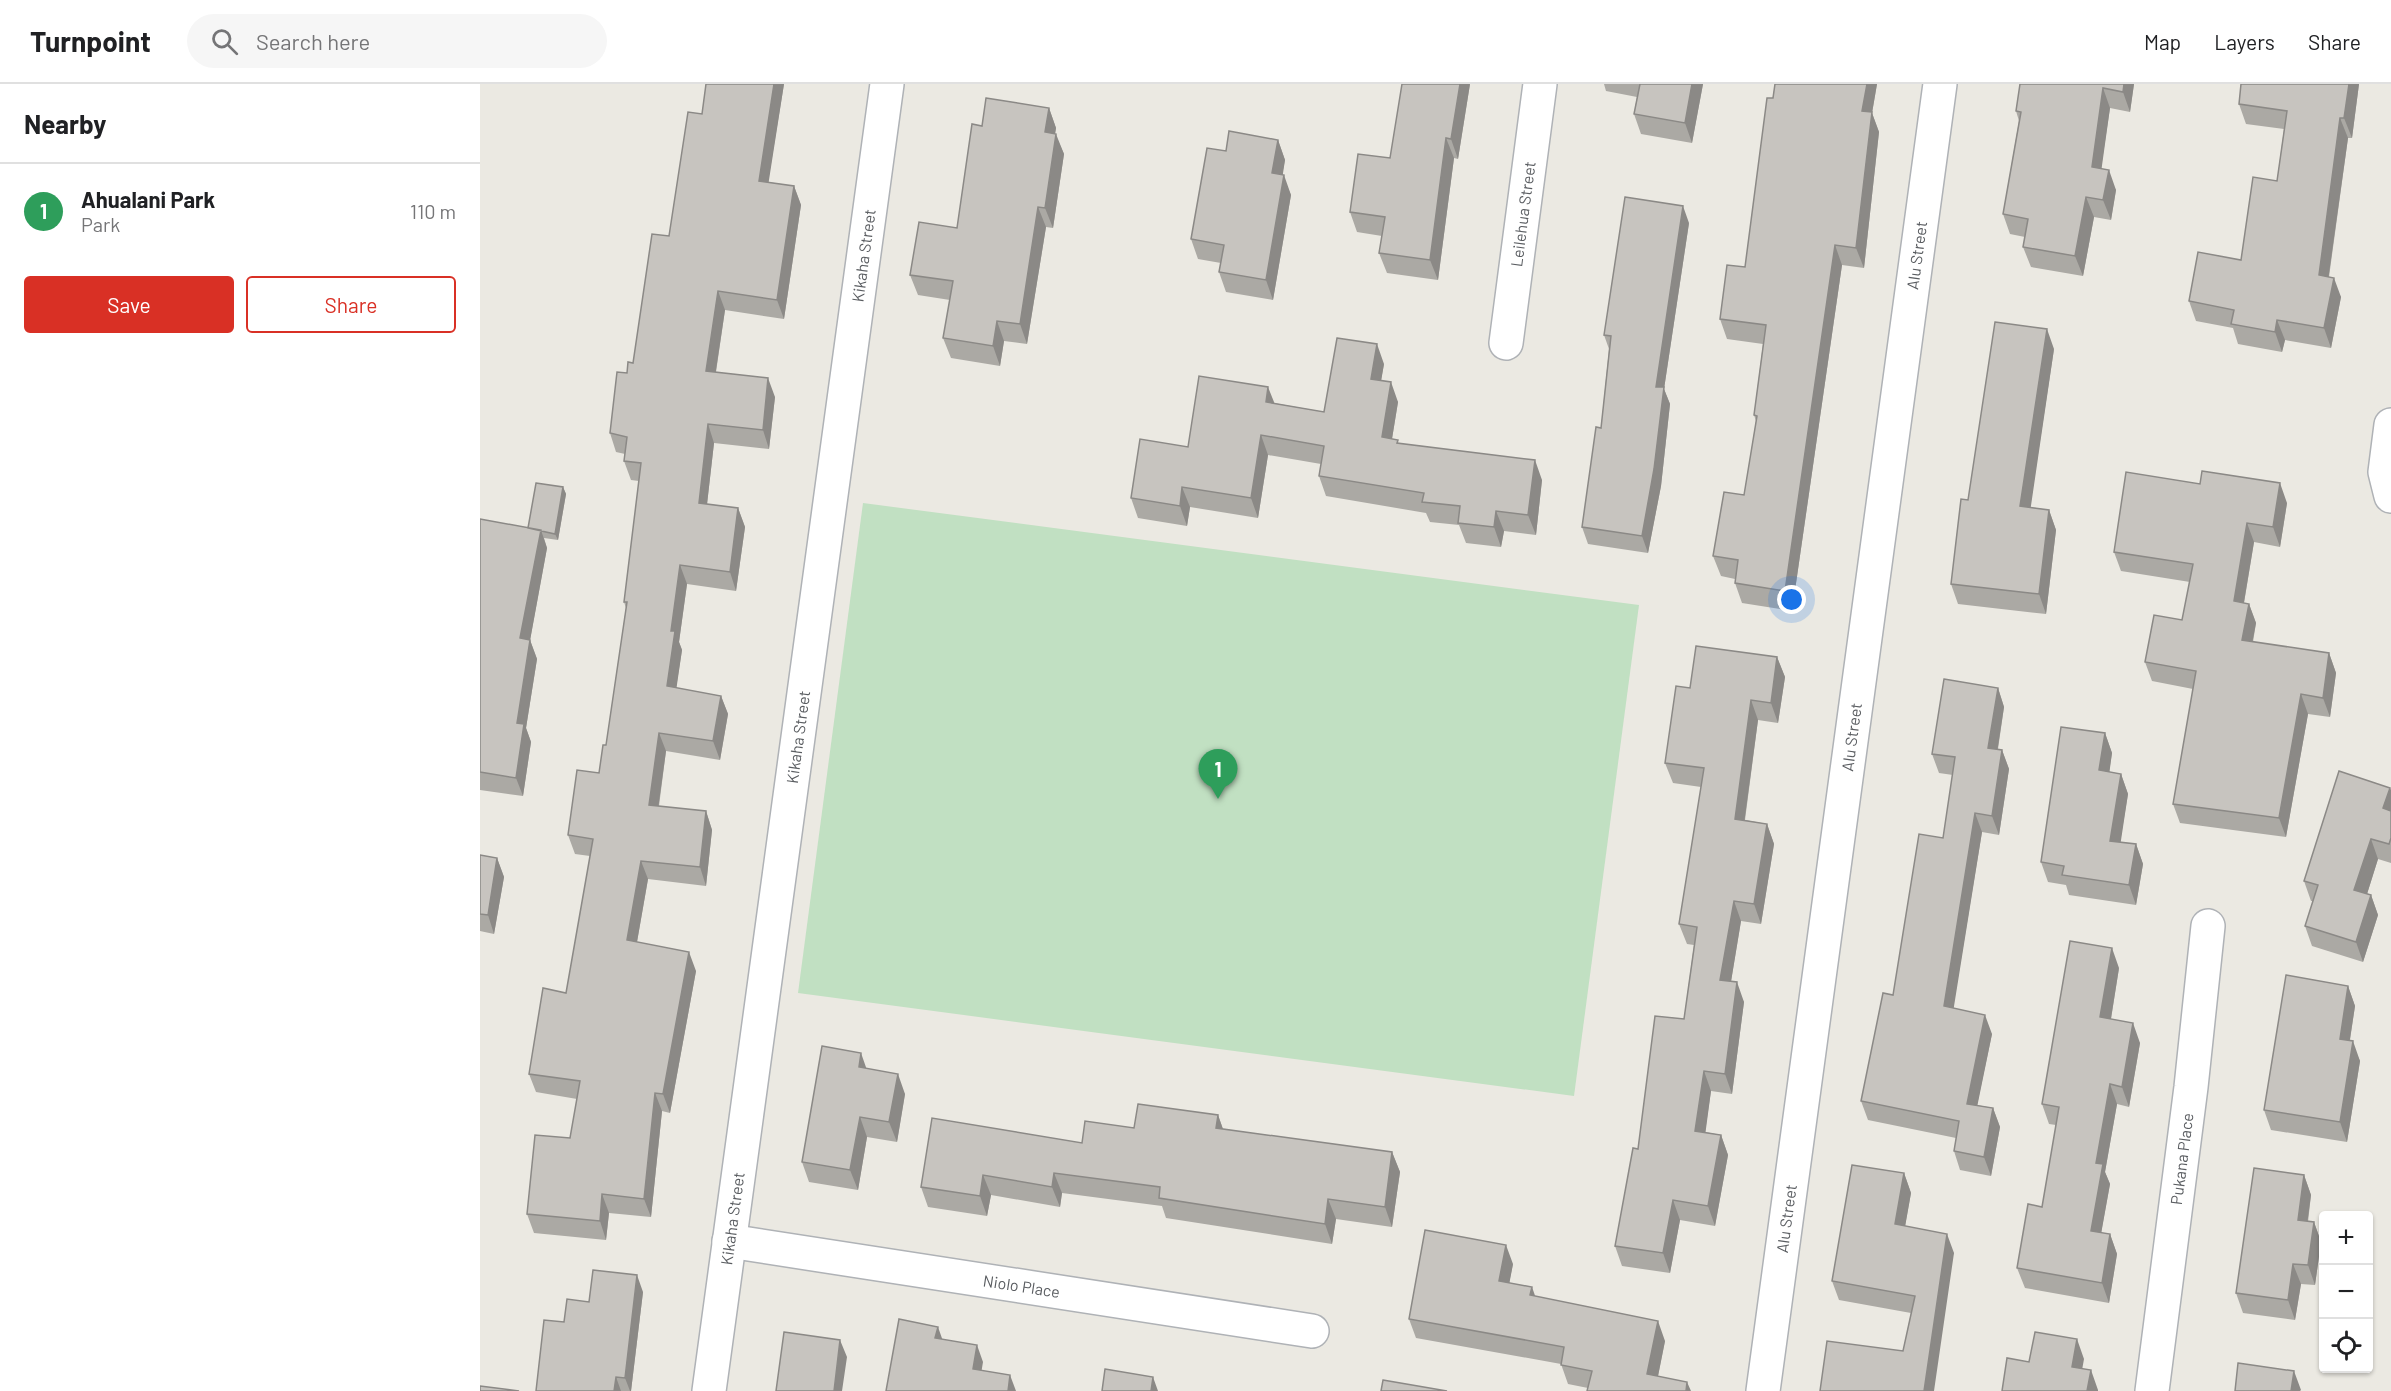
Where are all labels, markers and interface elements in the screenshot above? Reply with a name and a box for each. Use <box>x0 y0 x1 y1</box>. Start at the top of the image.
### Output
search box <box>187 14 607 68</box>
text: Turnpoint <box>30 24 151 58</box>
icon: search <box>208 25 241 58</box>
text: Search here <box>256 28 370 54</box>
text: Map <box>2144 29 2181 54</box>
text: Layers <box>2214 29 2275 54</box>
text: Share <box>2308 29 2361 54</box>
text: Nearby <box>24 108 106 139</box>
street label: Leilehua Street <box>1506 160 1539 268</box>
text: Ahualani Park <box>81 186 215 212</box>
text: 1 <box>40 199 47 223</box>
text: 110 m <box>410 199 456 223</box>
street label: Kikaha Street <box>847 208 879 303</box>
text: Park <box>81 212 120 236</box>
street label: Alu Street <box>1902 220 1930 291</box>
button: Save <box>24 276 234 333</box>
button: Share <box>246 276 456 333</box>
your location <box>1777 585 1806 614</box>
street label: Kikaha Street <box>782 689 813 785</box>
street label: Alu Street <box>1837 701 1865 772</box>
pin: 1 <box>1198 750 1238 799</box>
street label: Pukana Place <box>2166 1112 2197 1206</box>
street label: Kikaha Street <box>716 1171 748 1266</box>
street label: Alu Street <box>1772 1183 1800 1254</box>
map controls <box>2319 1211 2373 1373</box>
button: + <box>2319 1211 2373 1265</box>
button: − <box>2319 1265 2373 1319</box>
street label: Niolo Place <box>982 1270 1061 1301</box>
button: locate <box>2319 1319 2373 1373</box>

